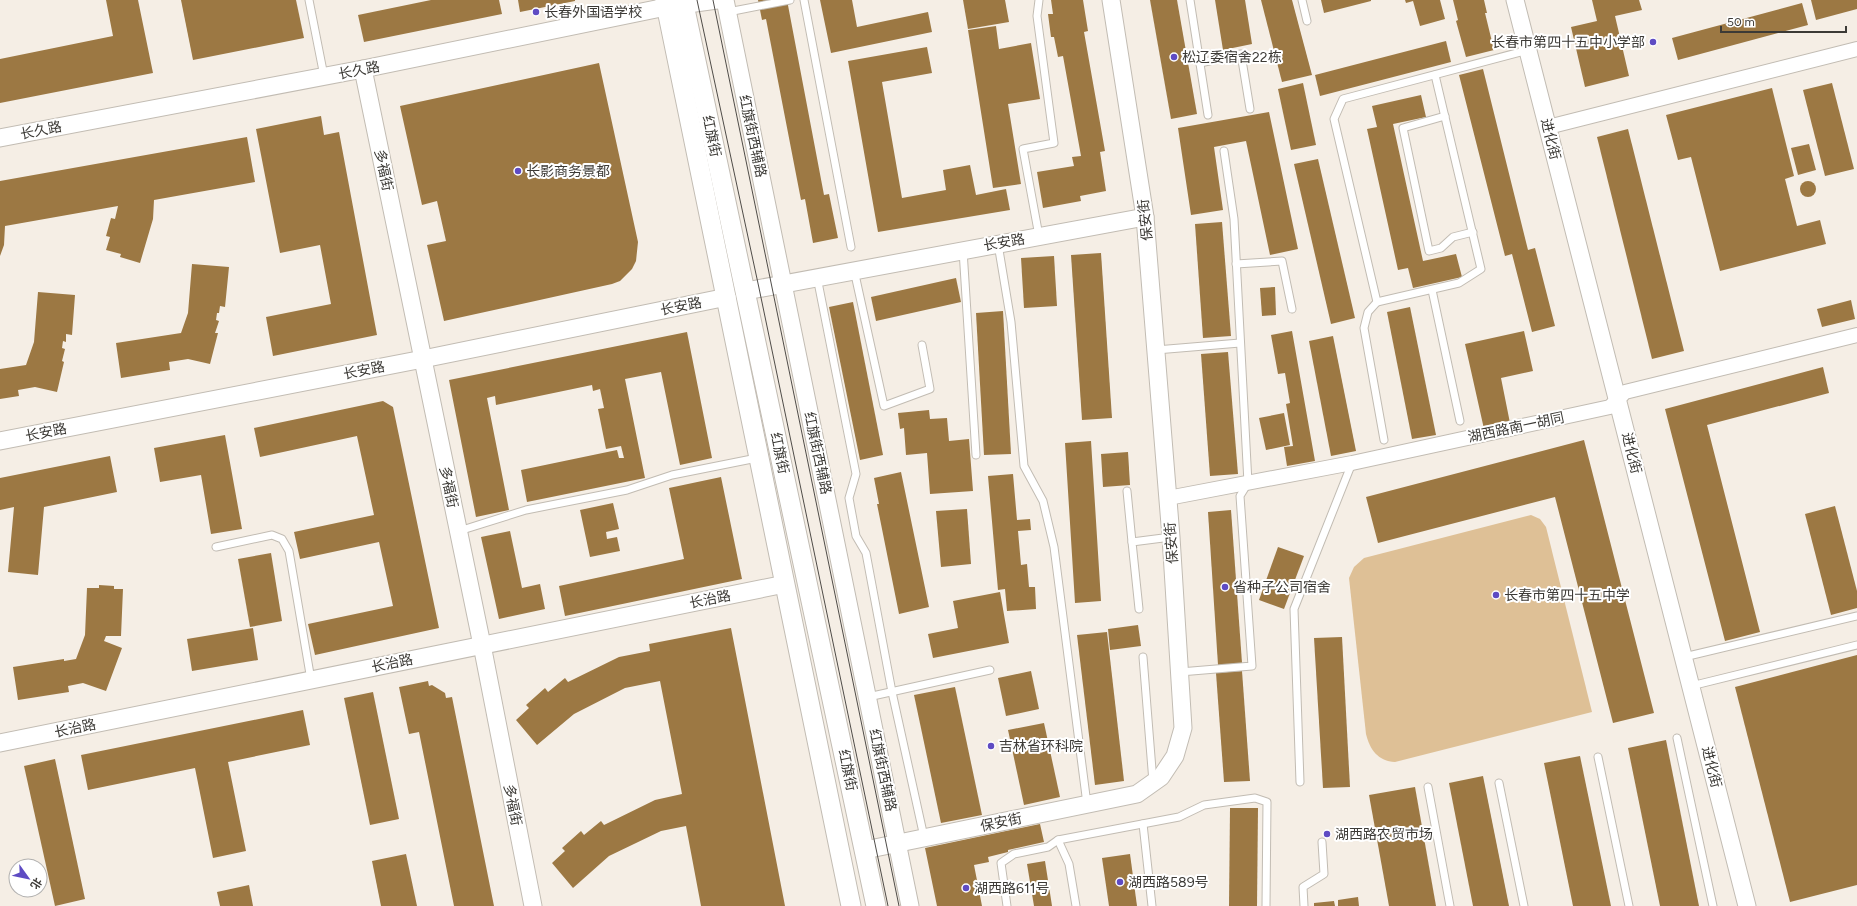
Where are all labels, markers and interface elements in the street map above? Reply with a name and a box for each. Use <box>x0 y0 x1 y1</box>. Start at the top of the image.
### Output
place label: 长春外国语学校 <box>544 4 642 21</box>
marker: 长春外国语学校 <box>531 7 541 17</box>
scale bar <box>1721 8 1846 34</box>
text: 50 m <box>1727 15 1755 29</box>
place label: 长春市第四十五中小学部 <box>1491 34 1645 51</box>
marker: 长春市第四十五中小学部 <box>1648 37 1658 47</box>
place label: 松辽委宿舍22栋 <box>1182 49 1282 66</box>
marker: 松辽委宿舍22栋 <box>1169 52 1179 62</box>
street label: 长久路 <box>337 58 381 83</box>
street label: 红旗街西辅路 <box>735 93 770 179</box>
street label: 红旗街 <box>699 114 724 158</box>
street label: 进化街 <box>1537 117 1564 162</box>
street label: 长久路 <box>19 118 63 143</box>
street label: 多福街 <box>371 148 396 192</box>
place label: 长影商务景都 <box>526 163 610 180</box>
marker: 长影商务景都 <box>513 166 523 176</box>
street label: 保安街 <box>1135 198 1156 242</box>
street label: 长安路 <box>982 230 1026 255</box>
street label: 长安路 <box>659 294 703 319</box>
street label: 长安路 <box>342 358 386 383</box>
street label: 湖西路南一胡同 <box>1466 409 1566 446</box>
street label: 红旗街西辅路 <box>800 410 835 496</box>
street label: 长安路 <box>24 420 68 445</box>
street label: 红旗街 <box>767 431 792 475</box>
street label: 进化街 <box>1618 431 1645 476</box>
street label: 多福街 <box>436 465 461 509</box>
street label: 保安街 <box>1162 521 1181 565</box>
place label: 省种子公司宿舍 <box>1233 579 1331 596</box>
marker: 省种子公司宿舍 <box>1220 582 1230 592</box>
street label: 长治路 <box>688 587 732 612</box>
place label: 长春市第四十五中学 <box>1504 587 1630 604</box>
marker: 长春市第四十五中学 <box>1491 590 1501 600</box>
street label: 长治路 <box>370 651 414 676</box>
street label: 长治路 <box>53 716 97 741</box>
street label: 红旗街西辅路 <box>865 727 900 813</box>
place label: 吉林省环科院 <box>999 738 1083 755</box>
marker: 吉林省环科院 <box>986 741 996 751</box>
street label: 进化街 <box>1698 745 1725 790</box>
street label: 红旗街 <box>835 748 860 792</box>
street label: 多福街 <box>500 783 525 827</box>
street label: 保安街 <box>979 810 1023 835</box>
place label: 湖西路农贸市场 <box>1335 826 1433 843</box>
marker: 湖西路农贸市场 <box>1322 829 1332 839</box>
north arrow <box>8 858 48 898</box>
place label: 湖西路589号 <box>1128 874 1209 891</box>
text: 北 <box>28 875 44 891</box>
marker: 湖西路589号 <box>1115 877 1125 887</box>
place label: 湖西路611号 <box>974 880 1050 897</box>
marker: 湖西路611号 <box>961 883 971 893</box>

